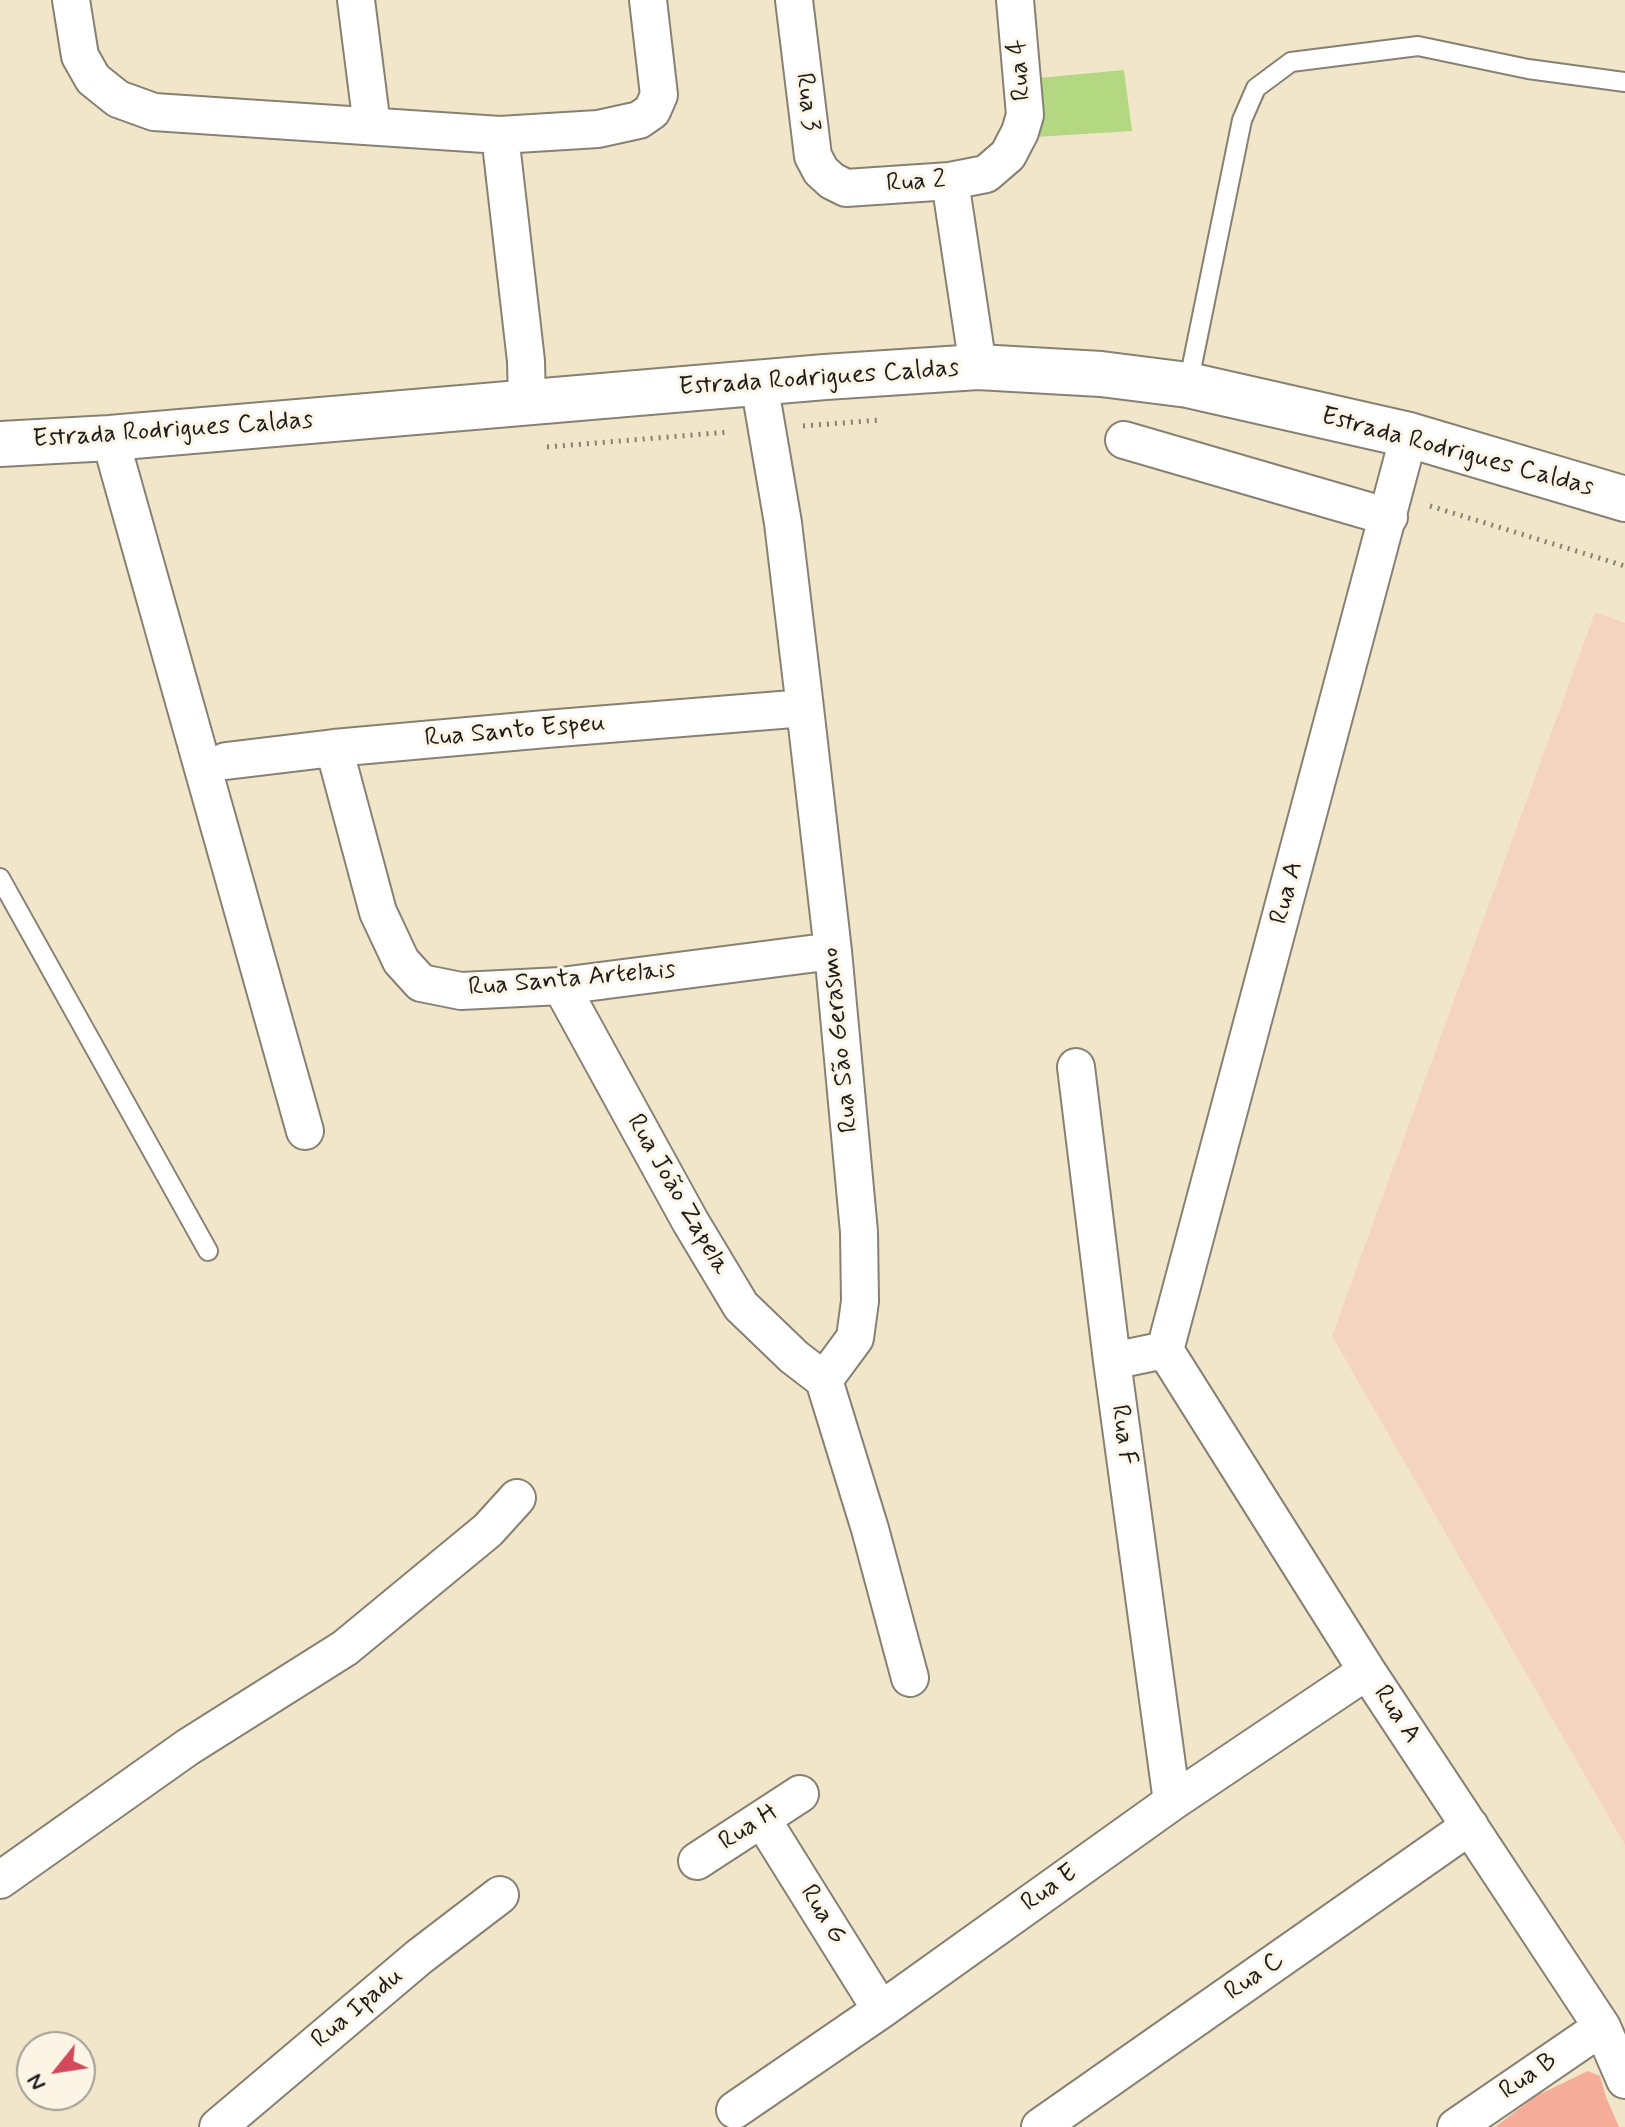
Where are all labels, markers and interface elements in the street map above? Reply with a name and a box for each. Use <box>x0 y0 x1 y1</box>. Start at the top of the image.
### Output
street label: Rua 4 <box>1003 38 1039 102</box>
street label: Rua 3 <box>787 71 825 133</box>
street label: Rua 2 <box>885 165 947 201</box>
street label: Estrada Rodrigues Caldas <box>678 354 960 404</box>
street label: Estrada Rodrigues Caldas <box>1317 402 1597 504</box>
street label: Estrada Rodrigues Caldas <box>32 406 314 456</box>
street label: Rua Santo Espeu <box>423 709 607 755</box>
street label: Rua A <box>1265 858 1311 928</box>
street label: Rua São Gerasmo <box>816 946 866 1134</box>
street label: Rua Santa Artelais <box>467 955 677 1005</box>
street label: Rua João Zapela <box>619 1109 735 1281</box>
street label: Rua F <box>1102 1403 1142 1467</box>
street label: Rua A <box>1365 1680 1427 1750</box>
street label: Rua H <box>714 1798 784 1858</box>
street label: Rua E <box>1016 1858 1084 1920</box>
street label: Rua G <box>792 1880 852 1950</box>
street label: Rua C <box>1219 1946 1291 2008</box>
street label: Rua Ipadu <box>306 1962 410 2056</box>
north arrow <box>16 2031 96 2111</box>
street label: Rua B <box>1494 2046 1564 2108</box>
text: N <box>21 2069 53 2095</box>

